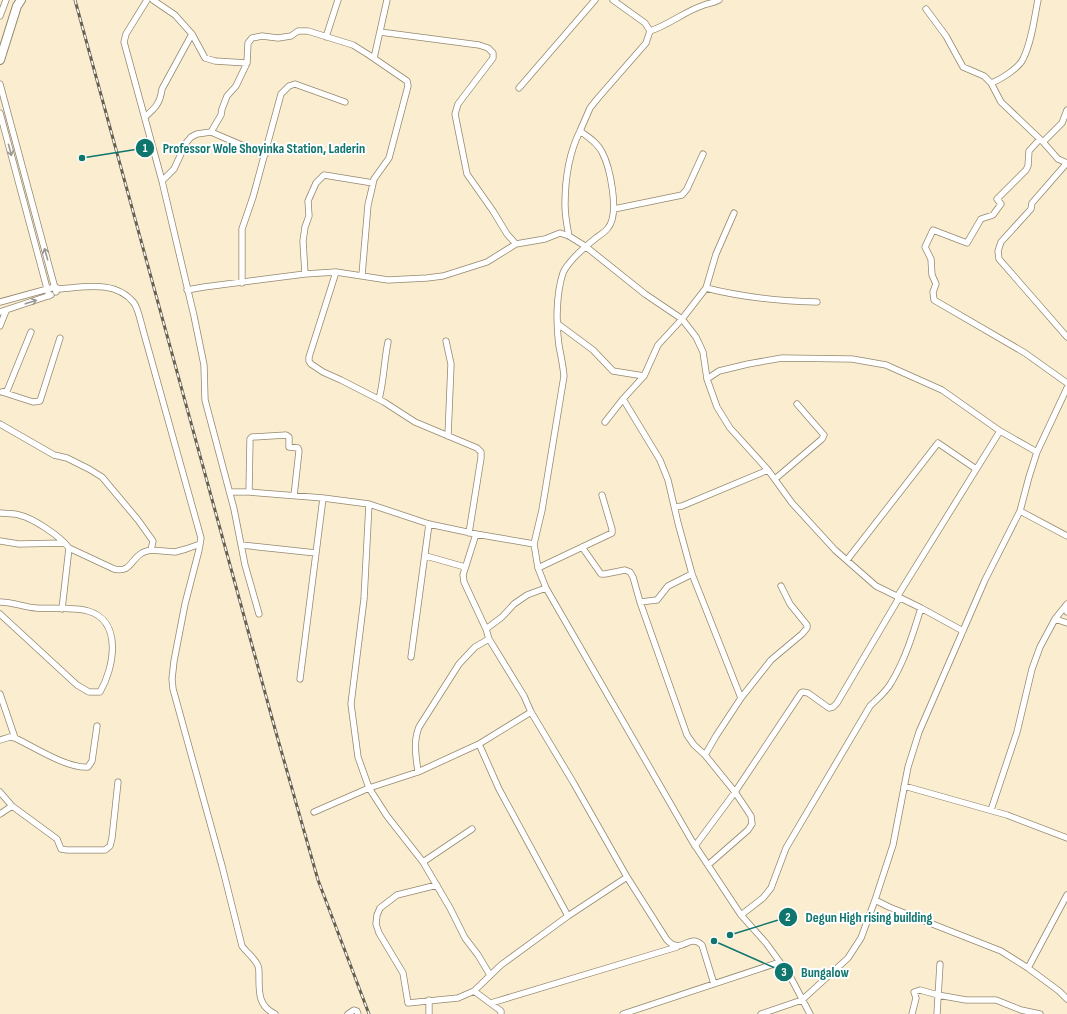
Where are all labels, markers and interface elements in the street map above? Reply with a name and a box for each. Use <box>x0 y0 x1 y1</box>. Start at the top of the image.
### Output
callout: Professor Wole Shoyinka Station, Laderin <box>135 135 374 161</box>
text: Professor Wole Shoyinka Station, Laderin <box>163 140 365 157</box>
text: 1 <box>143 141 148 156</box>
one-way arrow <box>7 143 14 156</box>
one-way arrow <box>42 248 49 261</box>
one-way arrow <box>24 298 36 306</box>
callout: Degun High rising building <box>778 904 941 930</box>
text: Degun High rising building <box>806 909 933 926</box>
text: 2 <box>785 910 791 925</box>
callout: Bungalow <box>774 959 857 985</box>
text: Bungalow <box>801 964 849 981</box>
text: 3 <box>781 965 787 980</box>

